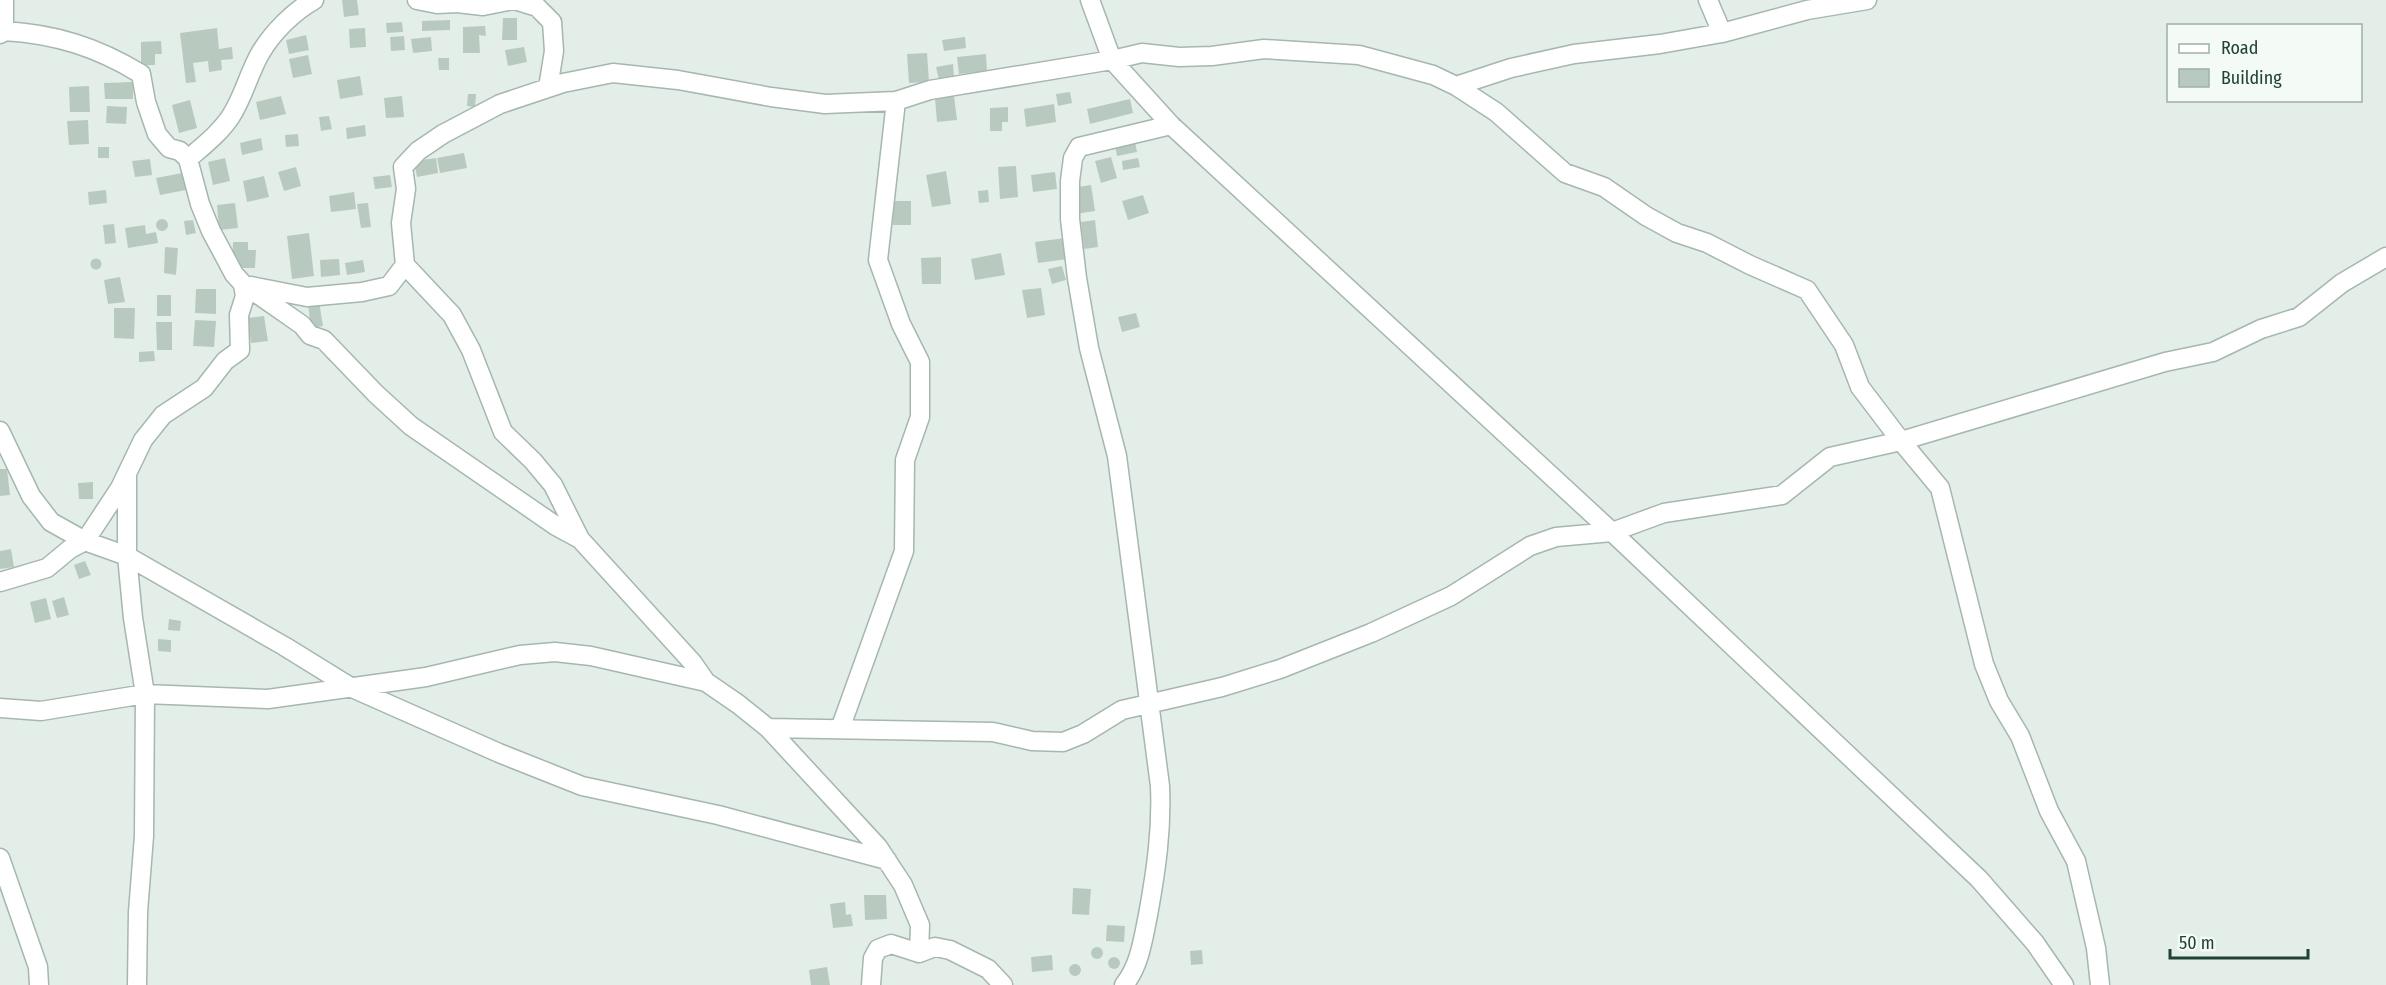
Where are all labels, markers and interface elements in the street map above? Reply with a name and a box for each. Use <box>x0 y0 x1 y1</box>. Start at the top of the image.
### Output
legend <box>2167 24 2362 102</box>
text: Road <box>2221 37 2258 59</box>
text: Building <box>2221 67 2282 89</box>
scale bar <box>2170 922 2308 960</box>
text: 50 m <box>2179 932 2215 954</box>

